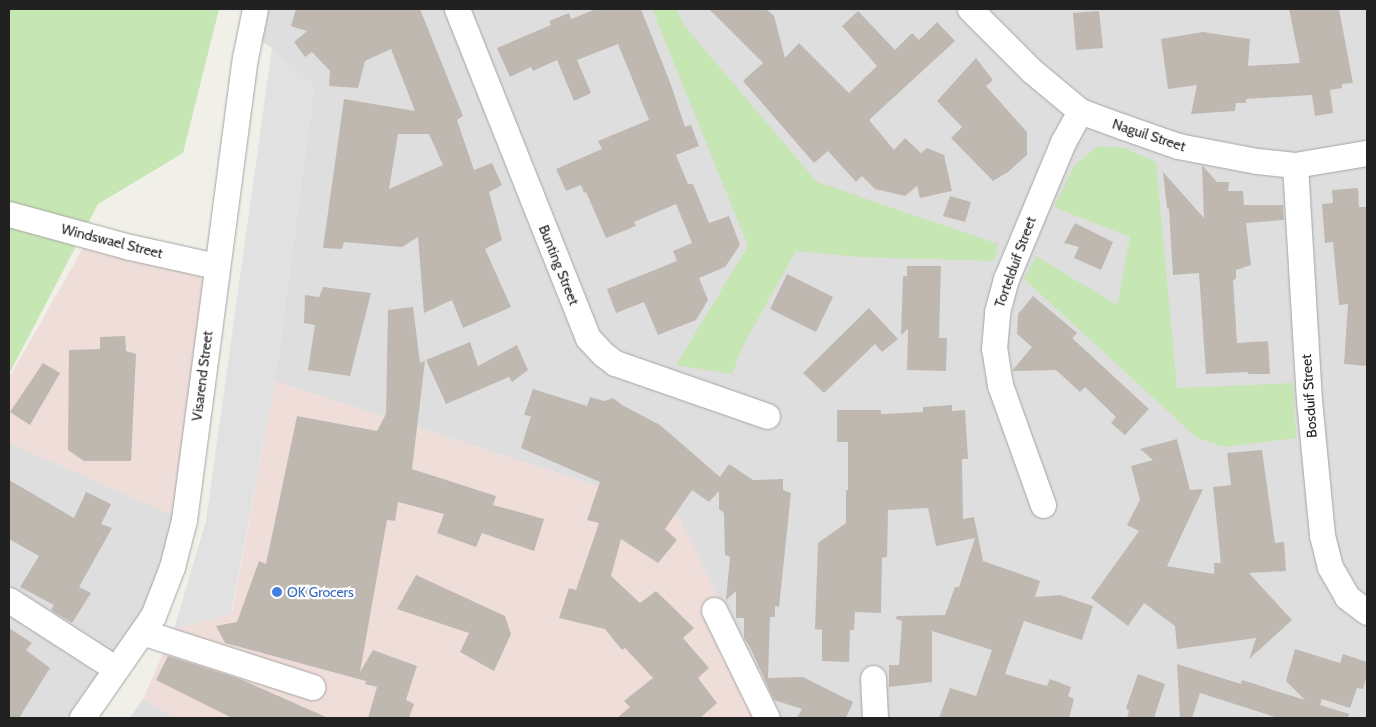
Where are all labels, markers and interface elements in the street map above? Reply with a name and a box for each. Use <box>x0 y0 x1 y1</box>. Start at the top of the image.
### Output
street label: Naguil Street <box>1110 115 1188 155</box>
street label: Tortelduif Street <box>991 214 1039 310</box>
street label: Windswael Street <box>60 220 164 262</box>
street label: Bunting Street <box>535 222 583 308</box>
street label: Visarend Street <box>188 330 216 422</box>
street label: Bosduif Street <box>1298 354 1320 438</box>
place label: OK Grocers <box>287 584 354 600</box>
marker: OK Grocers <box>271 586 283 598</box>

